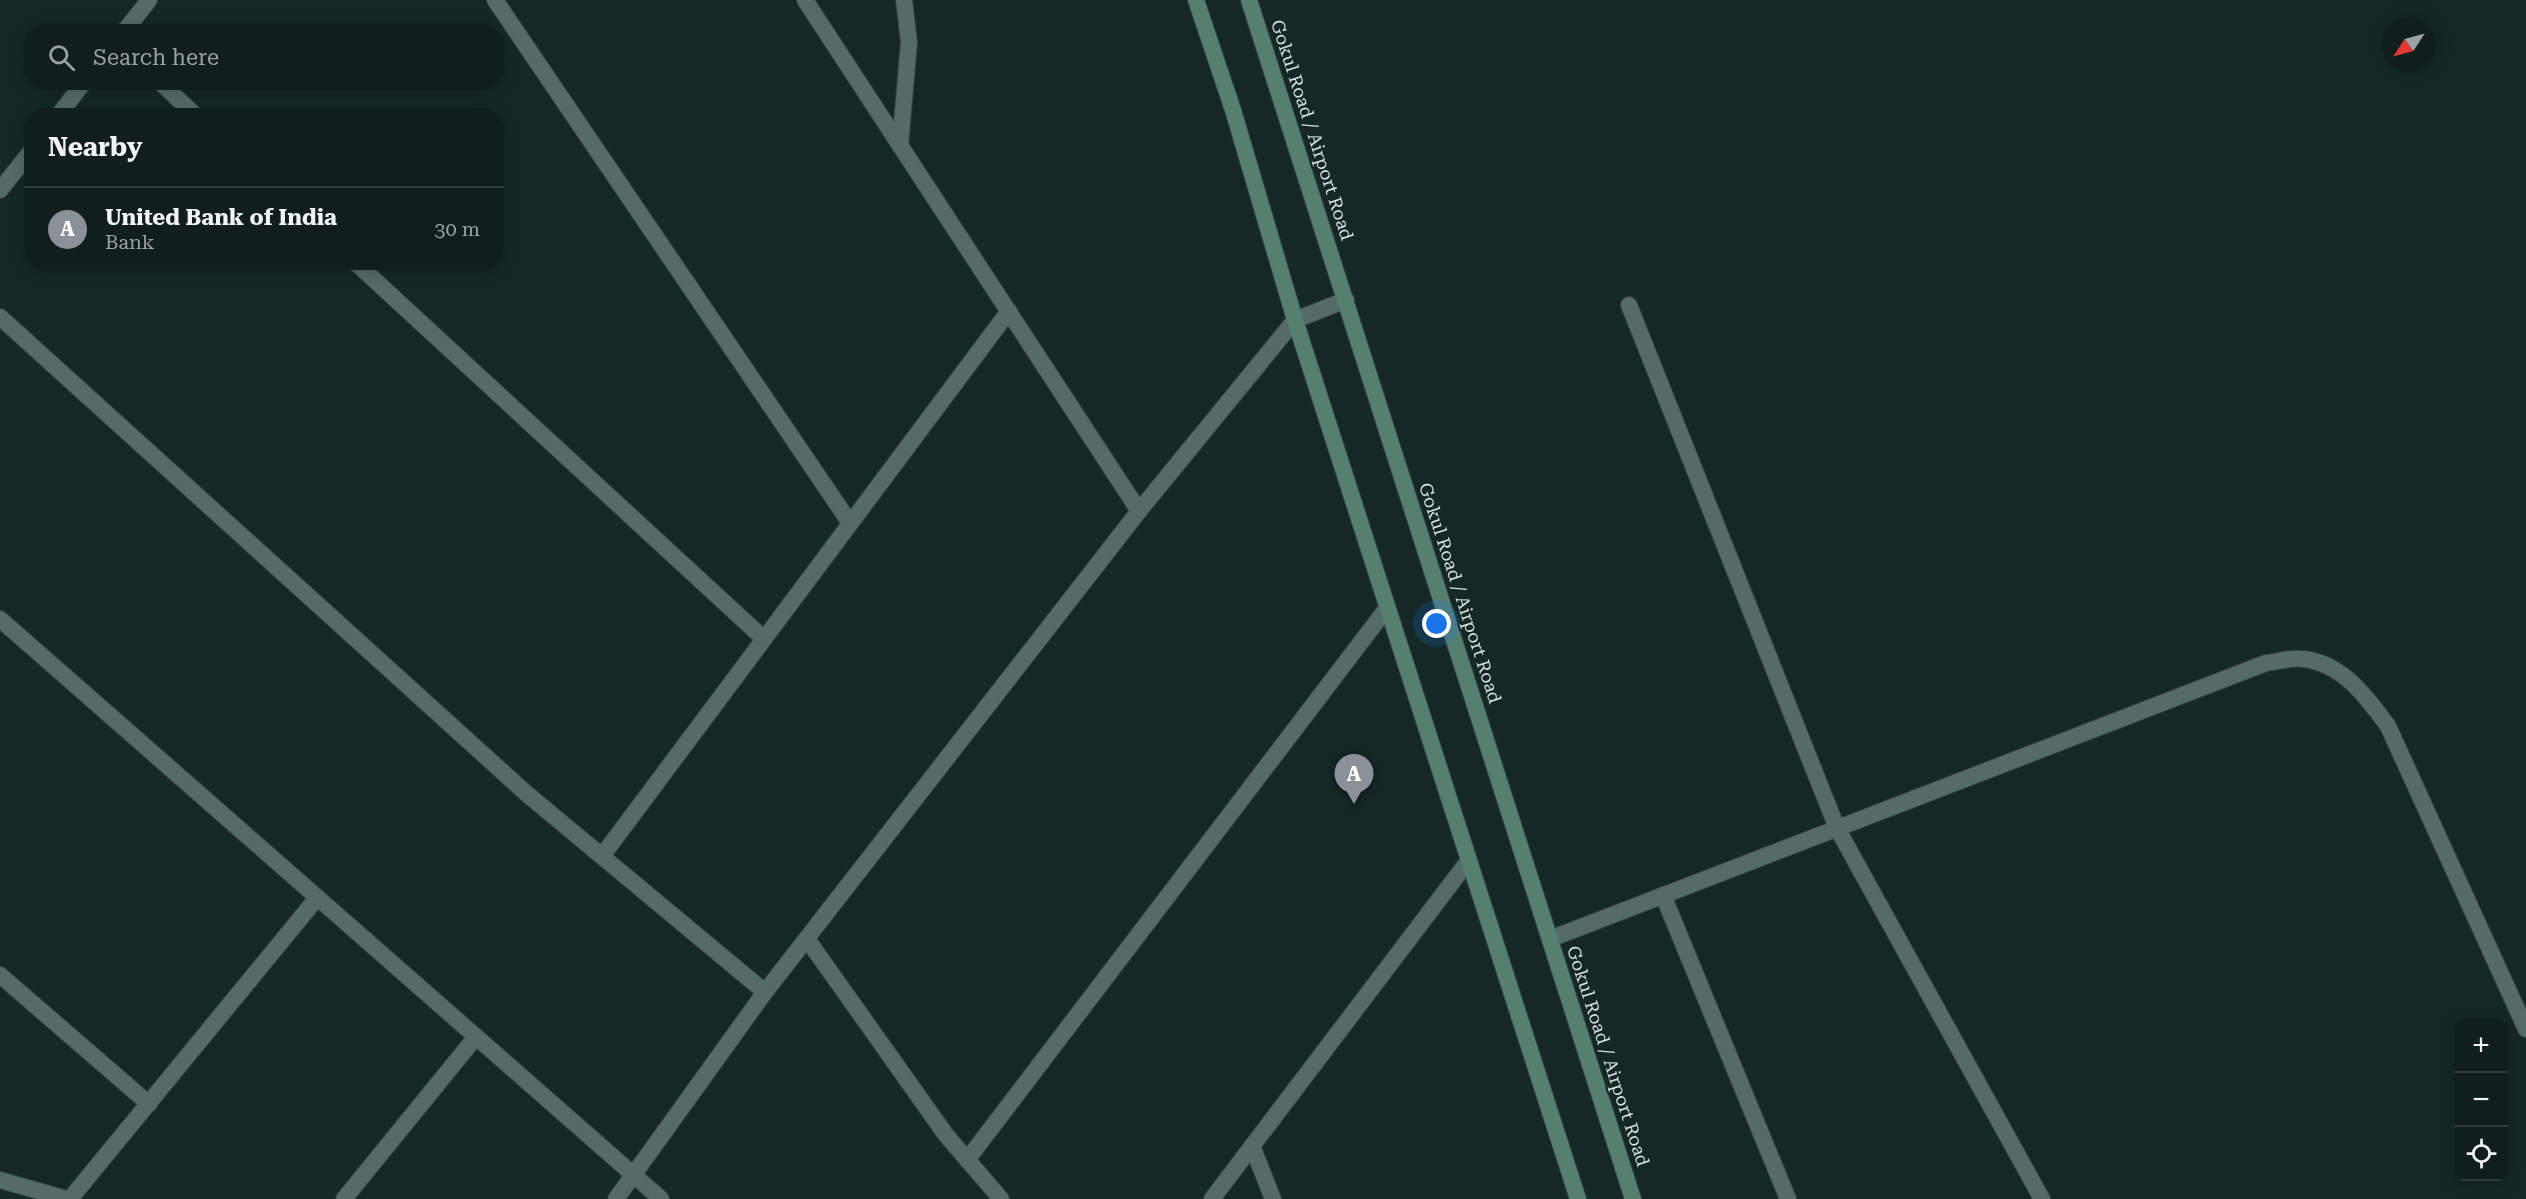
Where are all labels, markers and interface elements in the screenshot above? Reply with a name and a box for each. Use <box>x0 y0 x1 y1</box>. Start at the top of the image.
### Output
street label: Gokul Road / Airport Road <box>1267 17 1358 243</box>
north arrow <box>2382 18 2436 72</box>
search box <box>24 24 504 90</box>
icon: search <box>45 41 78 74</box>
text: Search here <box>93 45 219 70</box>
text: Nearby <box>48 132 142 162</box>
text: United Bank of India <box>105 205 337 230</box>
text: A <box>60 217 75 241</box>
text: 30 m <box>434 217 480 241</box>
text: Bank <box>105 230 154 254</box>
street label: Gokul Road / Airport Road <box>1415 480 1506 706</box>
your location <box>1422 609 1451 638</box>
pin: A <box>1334 754 1374 804</box>
street label: Gokul Road / Airport Road <box>1563 943 1654 1169</box>
map controls <box>2454 1019 2508 1181</box>
button: + <box>2454 1019 2508 1073</box>
button: − <box>2454 1073 2508 1127</box>
button: locate <box>2454 1127 2508 1181</box>

